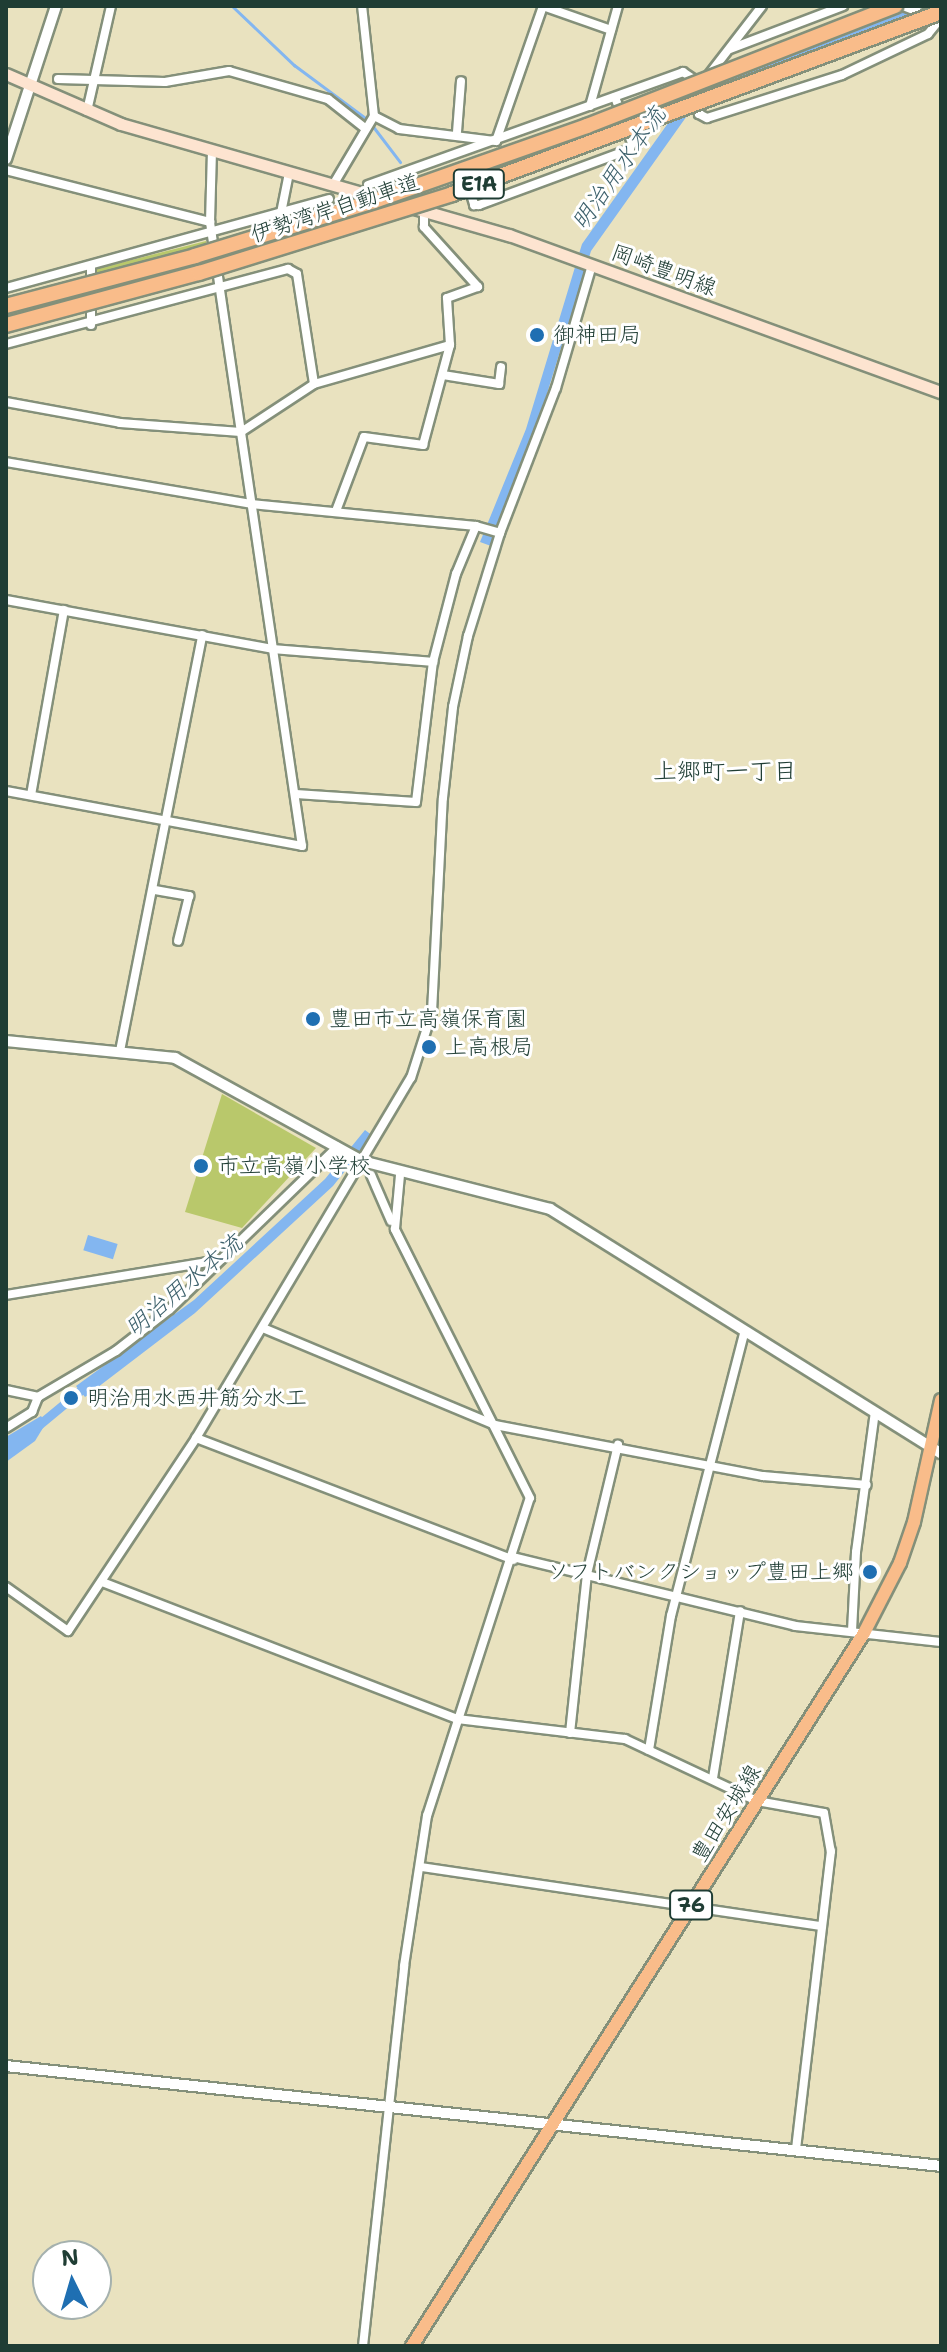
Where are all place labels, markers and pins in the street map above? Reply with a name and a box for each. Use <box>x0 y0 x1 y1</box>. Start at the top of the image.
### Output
place label: 御神田局 <box>553 322 641 348</box>
marker: 御神田局 <box>528 326 546 344</box>
place label: 豊田市立高嶺保育園 <box>329 1006 527 1032</box>
marker: 豊田市立高嶺保育園 <box>304 1010 322 1028</box>
place label: 上高根局 <box>445 1034 533 1060</box>
marker: 上高根局 <box>420 1038 438 1056</box>
place label: 市立高嶺小学校 <box>217 1153 371 1179</box>
marker: 市立高嶺小学校 <box>192 1157 210 1175</box>
place label: 明治用水西井筋分水工 <box>87 1385 307 1411</box>
marker: 明治用水西井筋分水工 <box>62 1389 80 1407</box>
place label: ソフトバンクショップ豊田上郷 <box>546 1559 854 1585</box>
marker: ソフトバンクショップ豊田上郷 <box>861 1563 879 1581</box>

